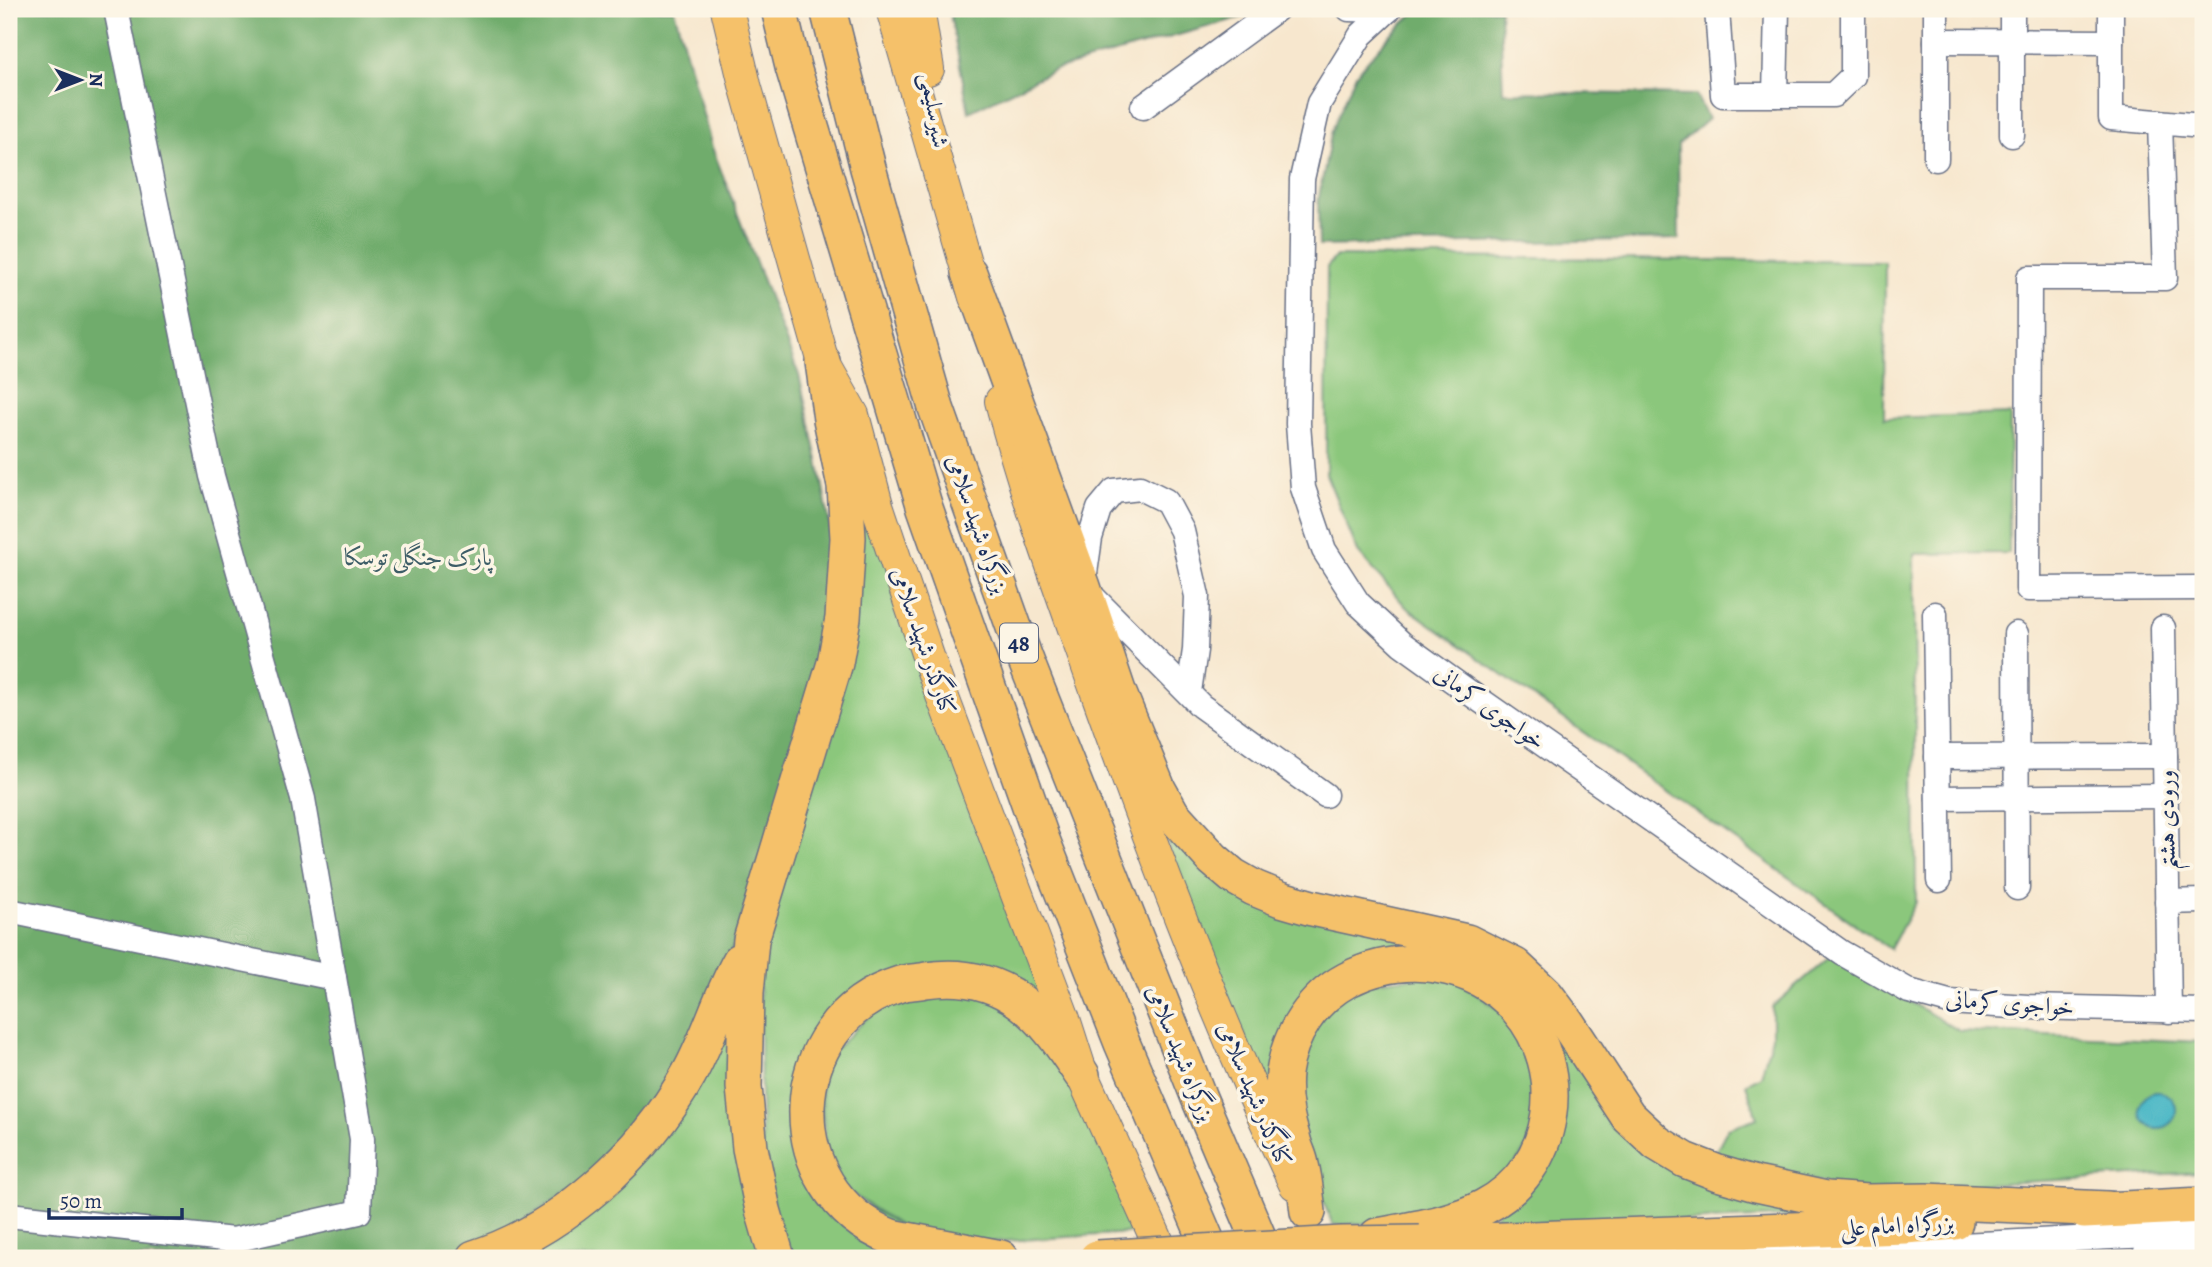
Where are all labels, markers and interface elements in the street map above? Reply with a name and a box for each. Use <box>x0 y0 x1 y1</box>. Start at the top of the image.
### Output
north arrow <box>46 46 116 116</box>
street label: شیرسلیمی <box>912 70 957 150</box>
text: N <box>83 73 109 87</box>
street label: بزرگراه شهید سلامی <box>939 450 1017 598</box>
park label: پارک جنگلی توسکا <box>344 541 494 574</box>
street label: کنارگذر شهید سلامی <box>884 563 965 719</box>
road number: 48 <box>1000 624 1038 663</box>
street label: خواجوی کرمانی <box>1428 657 1552 757</box>
street label: ورودی هشتم <box>2149 769 2191 871</box>
street label: بزرگراه شهید سلامی <box>1139 980 1223 1126</box>
street label: خواجوی کرمانی <box>1945 983 2075 1023</box>
street label: کنارگذر شهید سلامی <box>1210 1016 1301 1171</box>
scale bar <box>49 1176 182 1220</box>
text: 50 m <box>60 1187 102 1215</box>
street label: بزرگراه امام علی <box>1839 1206 1955 1249</box>

